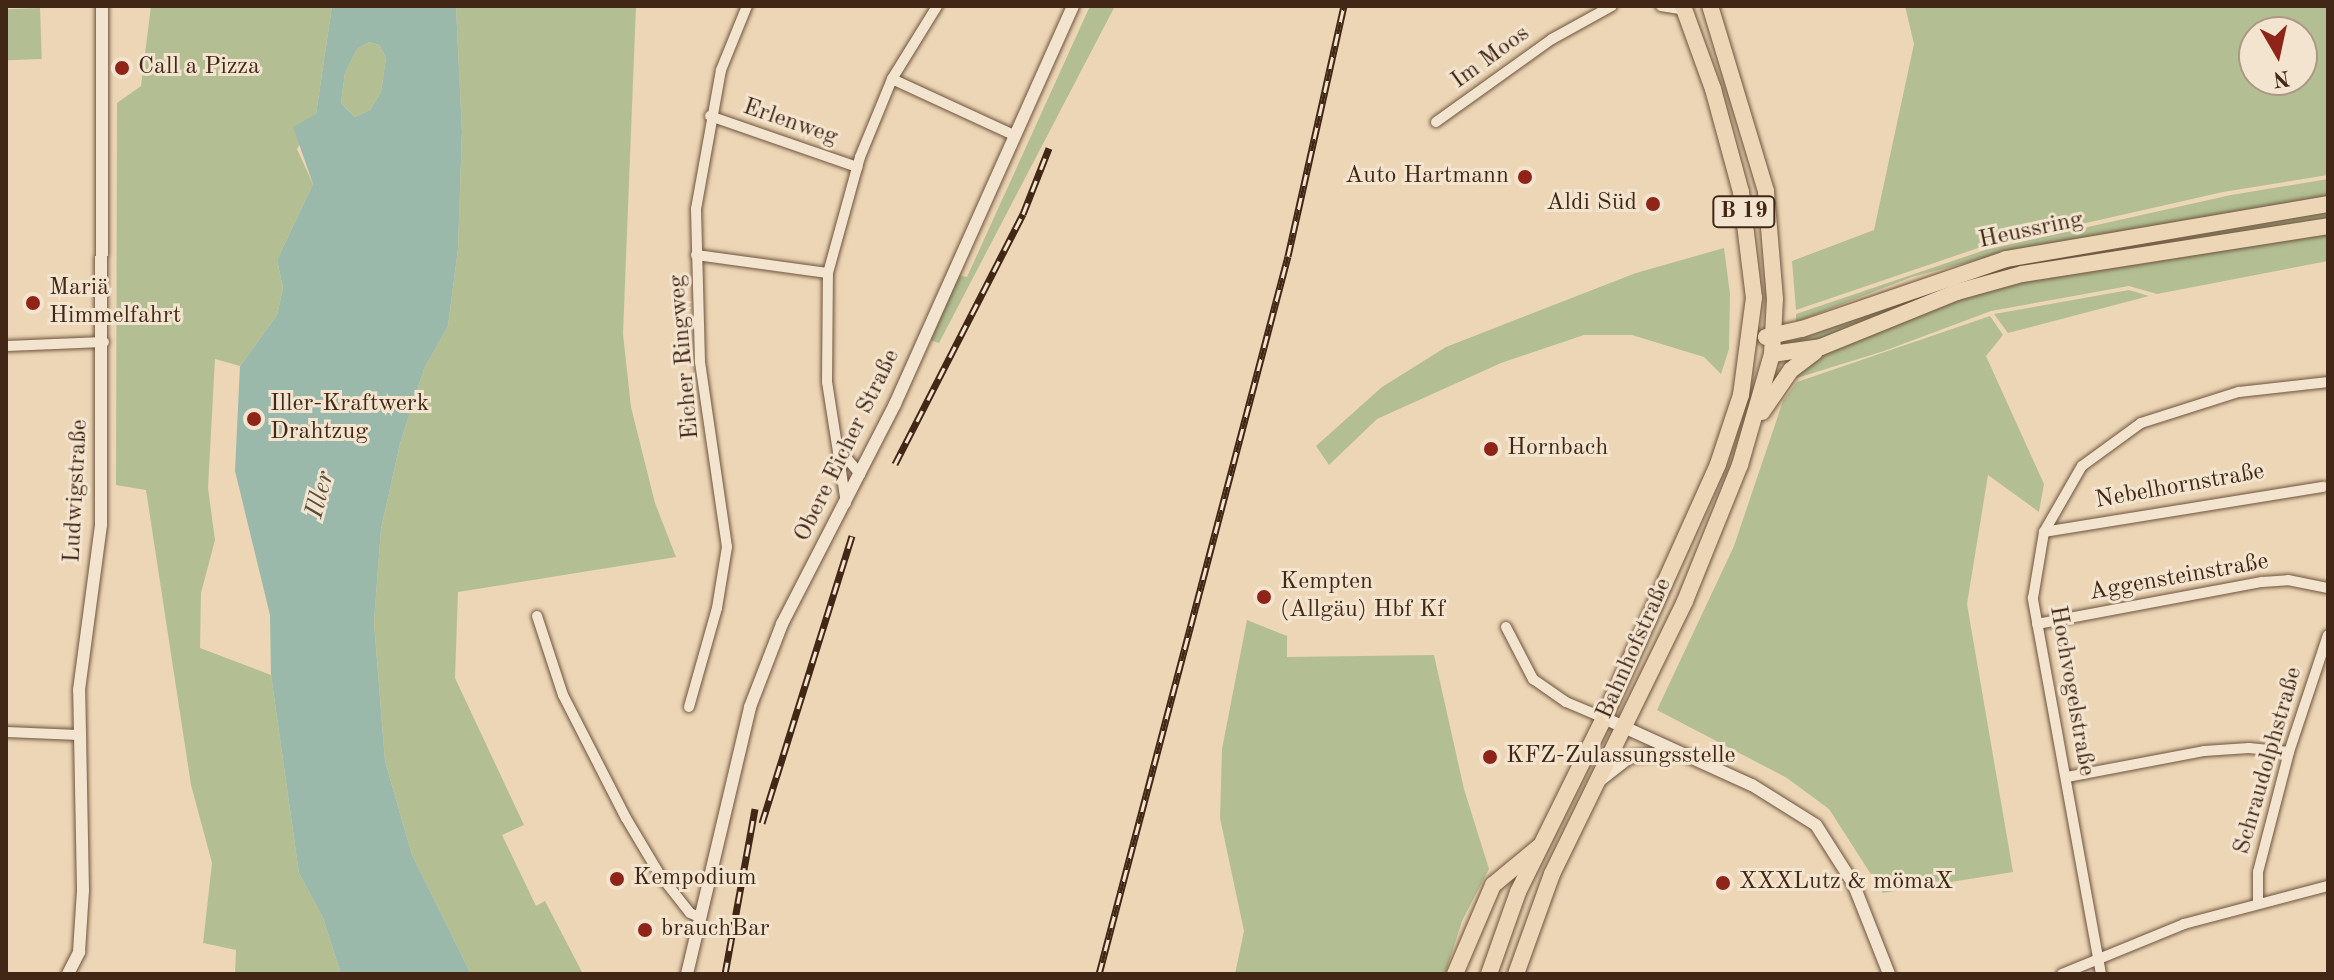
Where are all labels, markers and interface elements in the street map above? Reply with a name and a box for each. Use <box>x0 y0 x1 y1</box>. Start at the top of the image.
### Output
north arrow <box>2238 16 2318 96</box>
street label: Im Moos <box>1446 20 1536 96</box>
place label: Call a Pizza <box>138 54 260 82</box>
marker: Call a Pizza <box>113 59 131 77</box>
text: N <box>2271 66 2291 90</box>
street label: Erlenweg <box>739 93 841 153</box>
place label: Auto Hartmann <box>1345 163 1509 191</box>
marker: Auto Hartmann <box>1516 168 1534 186</box>
place label: Aldi Süd <box>1546 190 1637 218</box>
road number: B 19 <box>1712 194 1776 230</box>
marker: Aldi Süd <box>1644 195 1662 213</box>
street label: Heussring <box>1976 206 2086 256</box>
street label: Eicher Ringweg <box>663 273 707 441</box>
place label: Mariä Himmelfahrt <box>49 275 181 331</box>
marker: Mariä Himmelfahrt <box>24 294 42 312</box>
street label: Obere Eicher Straße <box>789 345 907 547</box>
place label: Iller-Kraftwerk Drahtzug <box>270 391 429 447</box>
marker: Iller-Kraftwerk Drahtzug <box>245 410 263 428</box>
street label: Ludwigstraße <box>59 419 95 563</box>
place label: Hornbach <box>1507 435 1608 463</box>
marker: Hornbach <box>1482 440 1500 458</box>
street label: Nebelhornstraße <box>2093 458 2267 516</box>
water label: Iller <box>300 468 342 522</box>
street label: Aggensteinstraße <box>2087 548 2271 608</box>
place label: Kempten (Allgäu) Hbf Kf <box>1280 569 1445 625</box>
street label: Bahnhofstraße <box>1591 574 1679 724</box>
marker: Kempten (Allgäu) Hbf Kf <box>1255 588 1273 606</box>
street label: Hochvogelstraße <box>2042 604 2100 778</box>
street label: Schraudolphstraße <box>2228 664 2310 858</box>
place label: KFZ-Zulassungsstelle <box>1506 743 1736 771</box>
marker: KFZ-Zulassungsstelle <box>1481 748 1499 766</box>
place label: Kempodium <box>633 865 756 893</box>
place label: XXXLutz & mömaX <box>1739 869 1953 897</box>
marker: Kempodium <box>608 870 626 888</box>
marker: XXXLutz & mömaX <box>1714 874 1732 892</box>
place label: brauchBar <box>661 916 770 944</box>
marker: brauchBar <box>636 921 654 939</box>

